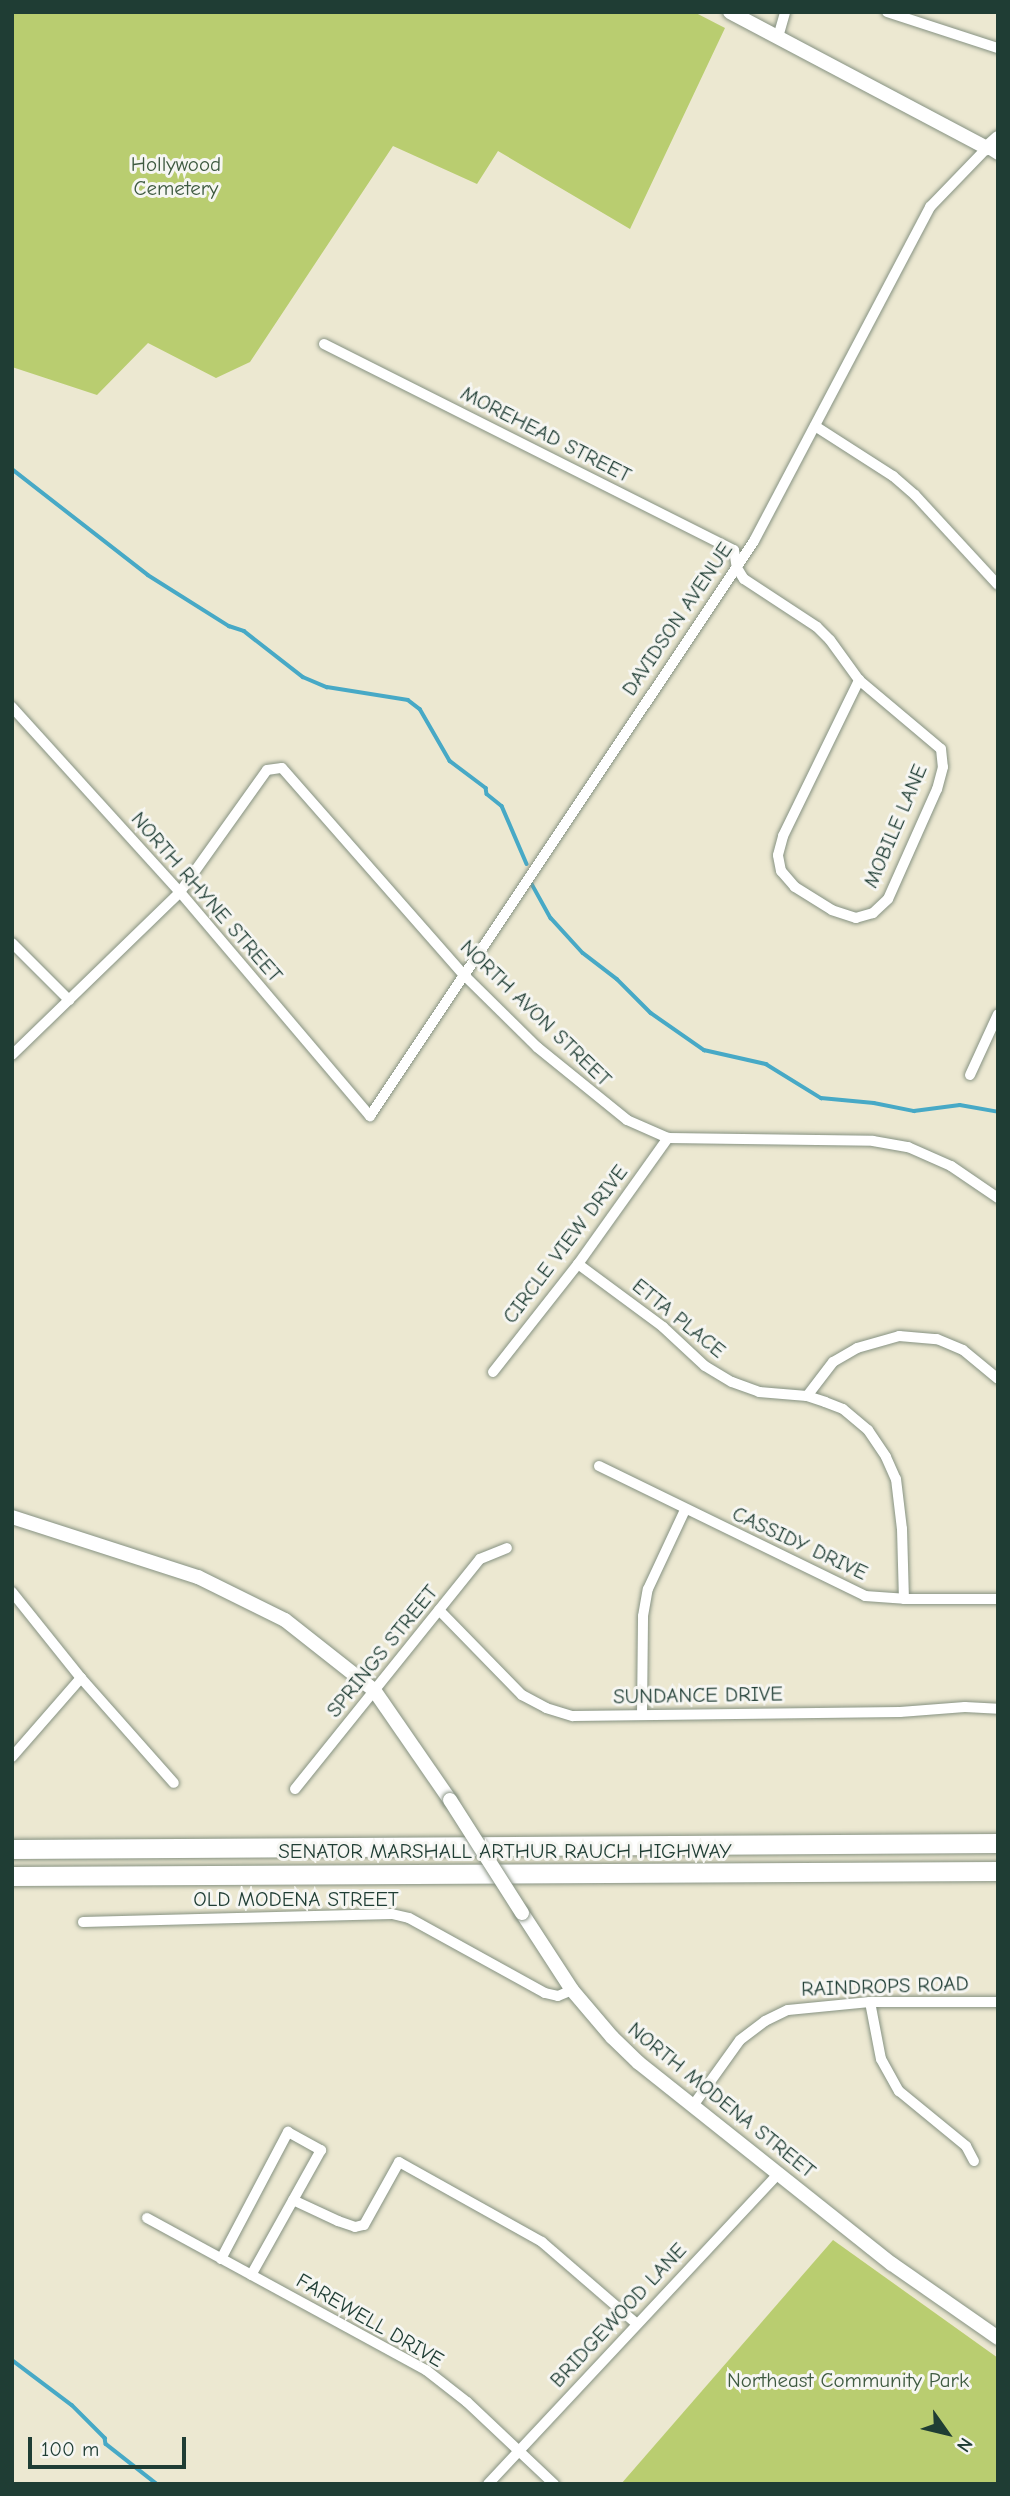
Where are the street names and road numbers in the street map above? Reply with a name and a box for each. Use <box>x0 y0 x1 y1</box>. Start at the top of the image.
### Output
street label: MOREHEAD STREET <box>457 380 635 488</box>
street label: DAVIDSON AVENUE <box>616 538 738 700</box>
street label: MOBILE LANE <box>858 760 932 892</box>
street label: NORTH RHYNE STREET <box>126 806 288 988</box>
street label: NORTH AVON STREET <box>455 934 617 1092</box>
street label: CIRCLE VIEW DRIVE <box>497 1160 633 1328</box>
street label: ETTA PLACE <box>627 1273 731 1363</box>
street label: CASSIDY DRIVE <box>728 1501 872 1585</box>
street label: SPRINGS STREET <box>321 1580 443 1722</box>
street label: SUNDANCE DRIVE <box>613 1681 783 1709</box>
street label: SENATOR MARSHALL ARTHUR RAUCH HIGHWAY <box>278 1838 732 1864</box>
street label: OLD MODENA STREET <box>193 1886 399 1912</box>
street label: RAINDROPS ROAD <box>801 1970 969 2002</box>
street label: NORTH MODENA STREET <box>623 2016 821 2184</box>
street label: BRIDGEWOOD LANE <box>545 2237 691 2393</box>
street label: FAREWELL DRIVE <box>292 2268 448 2372</box>

